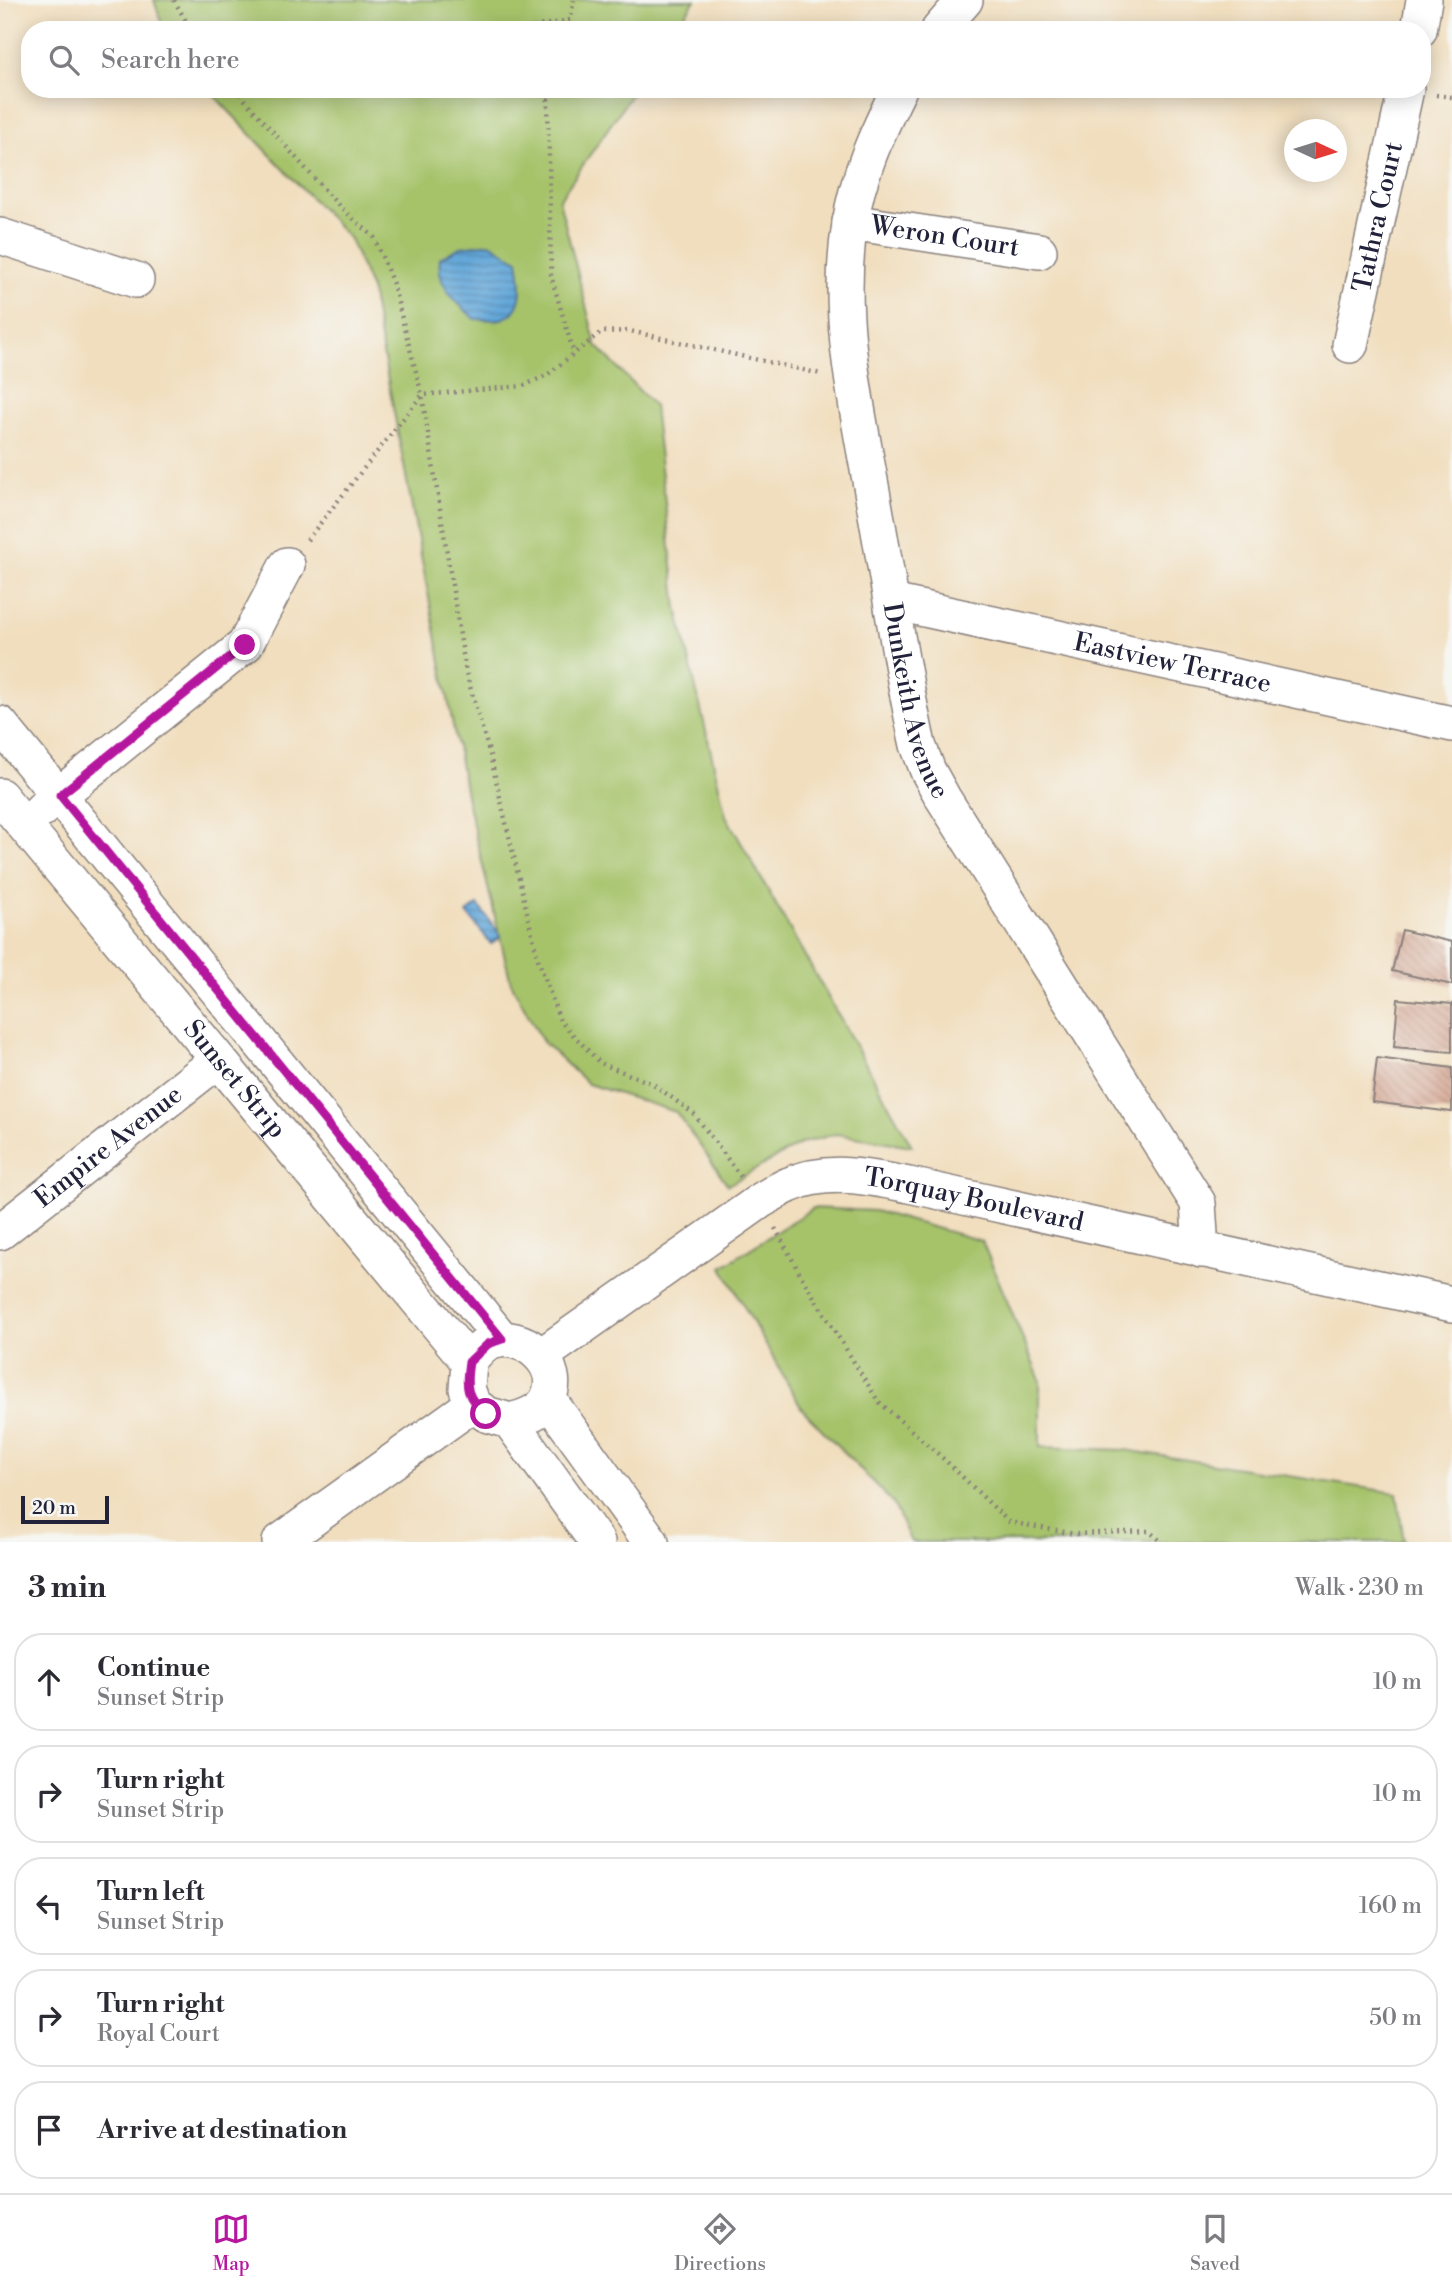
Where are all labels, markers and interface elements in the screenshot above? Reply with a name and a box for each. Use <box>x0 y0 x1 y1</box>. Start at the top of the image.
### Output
search box <box>21 21 1431 98</box>
icon: search <box>45 41 83 79</box>
text: Search here <box>101 44 240 76</box>
north arrow <box>1284 119 1347 182</box>
street label: Tathra Court <box>1346 139 1410 295</box>
street label: Weron Court <box>867 209 1021 264</box>
street label: Dunkeith Avenue <box>876 600 956 804</box>
street label: Eastview Terrace <box>1071 626 1274 700</box>
route end <box>229 629 260 660</box>
street label: Sunset Strip <box>177 1014 293 1145</box>
street label: Empire Avenue <box>28 1078 189 1215</box>
street label: Torquay Boulevard <box>862 1161 1087 1239</box>
route start <box>470 1398 501 1429</box>
scale bar <box>21 1493 108 1525</box>
text: 20 m <box>32 1496 76 1520</box>
text: 3 min <box>28 1569 106 1607</box>
text: Walk · 230 m <box>1295 1574 1424 1602</box>
text: Continue <box>97 1652 210 1684</box>
icon: ahead <box>30 1663 68 1701</box>
text: 10 m <box>1373 1668 1422 1696</box>
text: Sunset Strip <box>97 1684 224 1712</box>
text: Turn right <box>97 1764 225 1796</box>
icon: right <box>30 1775 68 1813</box>
text: 10 m <box>1373 1780 1422 1808</box>
text: Sunset Strip <box>97 1796 224 1824</box>
text: Turn left <box>97 1876 205 1908</box>
icon: left <box>30 1887 68 1925</box>
text: 160 m <box>1359 1892 1422 1920</box>
text: Sunset Strip <box>97 1908 224 1936</box>
text: Turn right <box>97 1988 225 2020</box>
icon: right <box>30 1999 68 2037</box>
text: 50 m <box>1369 2004 1422 2032</box>
text: Royal Court <box>97 2020 220 2048</box>
icon: arrive <box>30 2111 68 2149</box>
text: Arrive at destination <box>97 2114 347 2146</box>
tab: Map <box>212 2210 250 2276</box>
tab: Directions <box>674 2210 766 2276</box>
tab: Saved <box>1190 2210 1240 2276</box>

